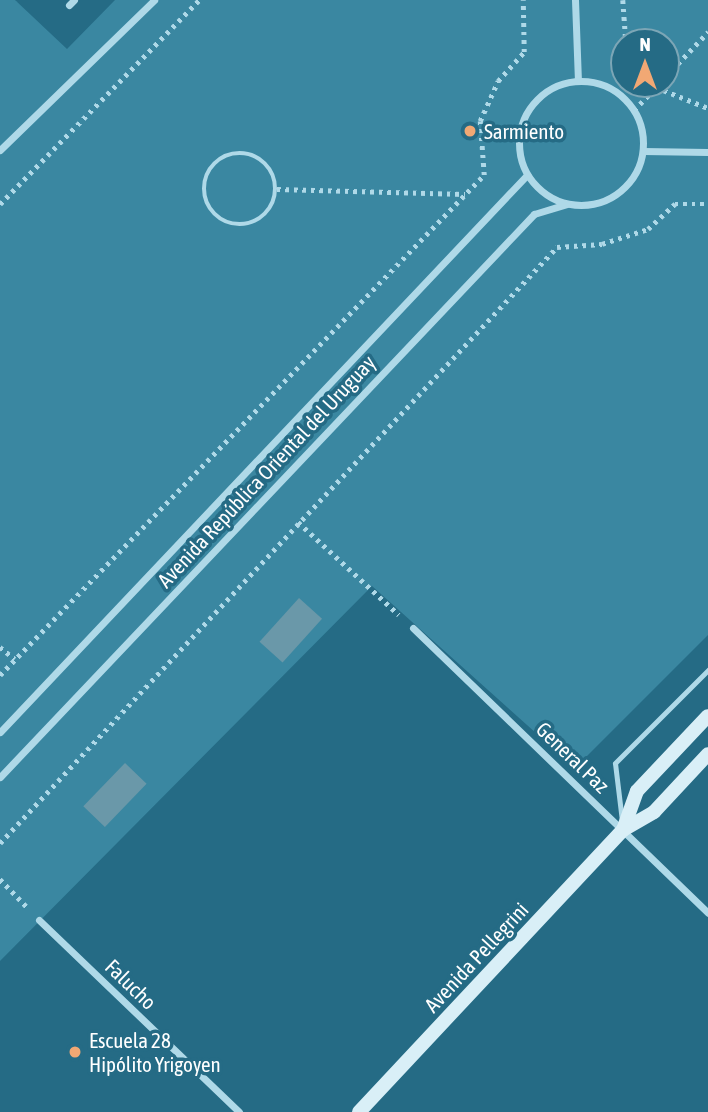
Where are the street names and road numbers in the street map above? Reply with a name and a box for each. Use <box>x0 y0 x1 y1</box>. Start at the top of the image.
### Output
street label: Avenida República Oriental del Uruguay <box>152 350 380 592</box>
street label: General Paz <box>531 716 615 798</box>
street label: Avenida Pellegrini <box>419 897 533 1017</box>
street label: Falucho <box>100 954 162 1014</box>

